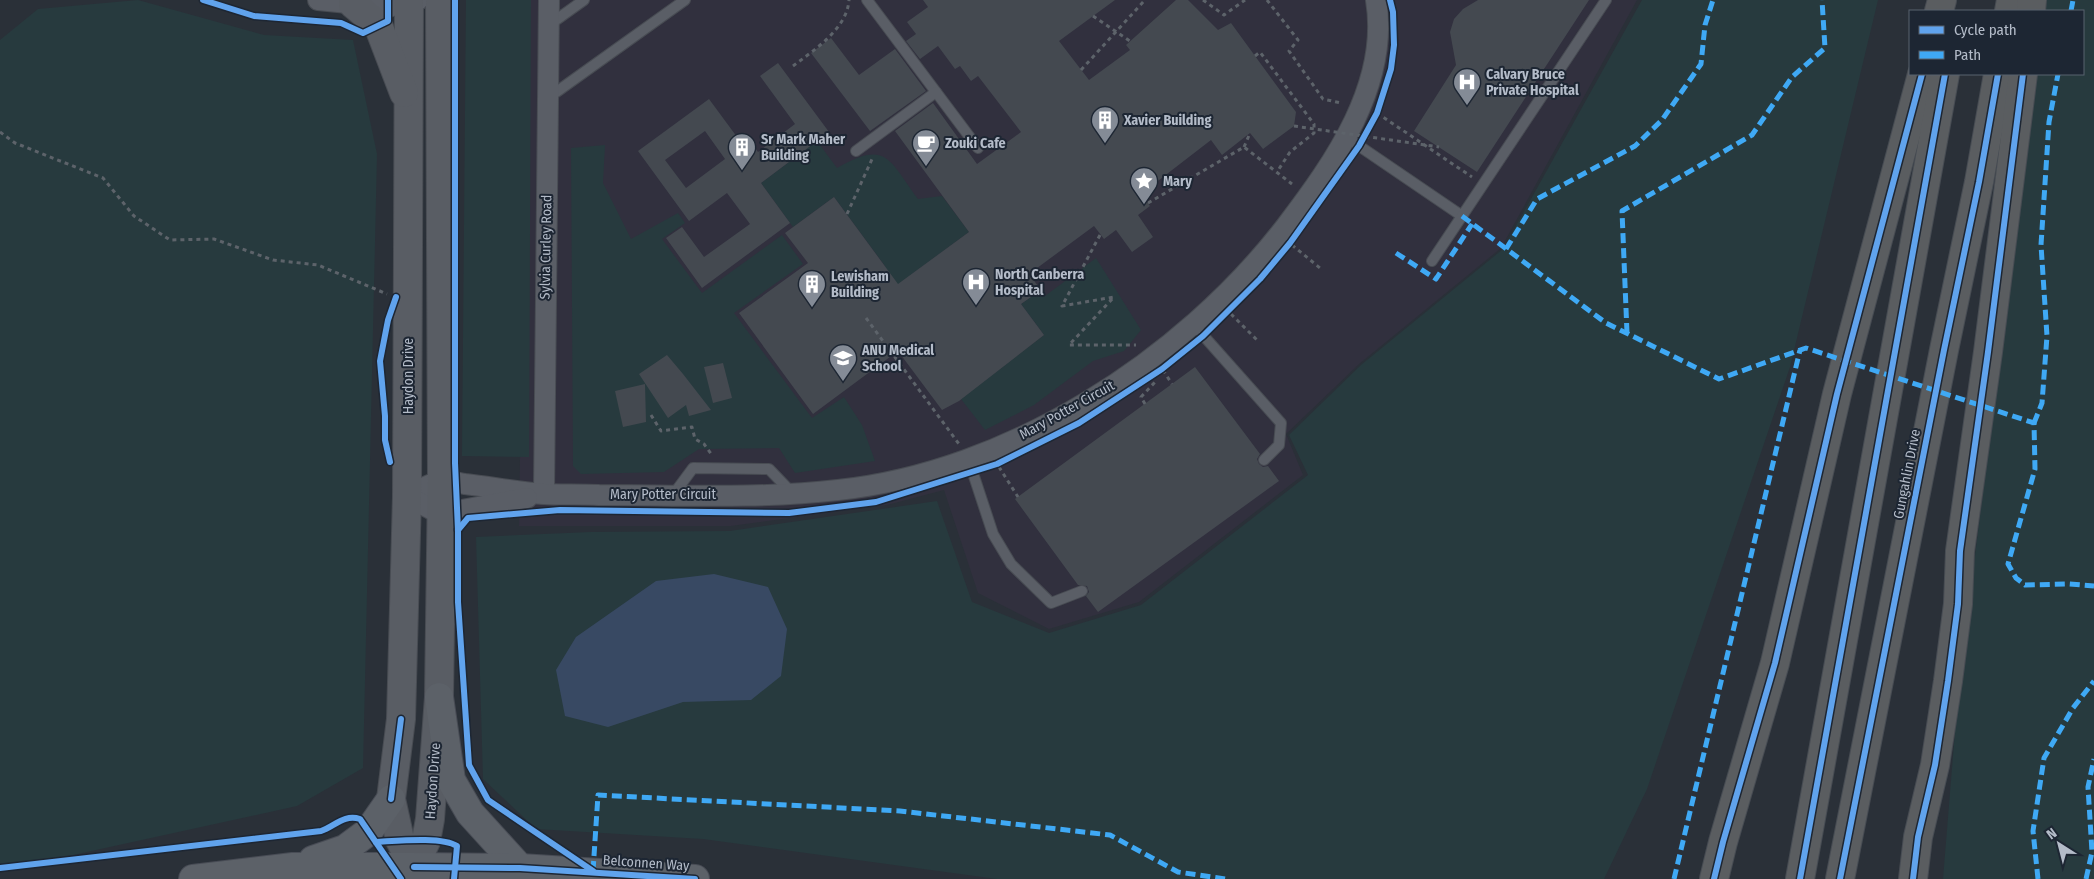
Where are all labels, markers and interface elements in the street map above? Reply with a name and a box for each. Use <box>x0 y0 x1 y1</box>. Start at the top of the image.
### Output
legend <box>1909 10 2084 75</box>
text: Cycle path <box>1954 21 2017 39</box>
text: Path <box>1954 46 1981 64</box>
place label: Calvary Bruce Private Hospital <box>1486 66 1579 99</box>
hospital icon: Calvary Bruce Private Hospital <box>1452 67 1482 106</box>
building icon: Xavier Building <box>1090 105 1120 144</box>
place label: Xavier Building <box>1123 112 1211 129</box>
cafe icon: Zouki Cafe <box>911 128 941 167</box>
place label: Sr Mark Maher Building <box>761 131 846 164</box>
building icon: Sr Mark Maher Building <box>727 132 757 171</box>
place label: Zouki Cafe <box>945 135 1006 152</box>
place icon: Mary <box>1129 166 1159 205</box>
place label: Mary <box>1163 173 1192 190</box>
street label: Sylvia Curley Road <box>537 195 555 299</box>
place label: North Canberra Hospital <box>995 266 1084 299</box>
hospital icon: North Canberra Hospital <box>961 267 991 306</box>
place label: Lewisham Building <box>831 268 889 301</box>
building icon: Lewisham Building <box>797 269 827 308</box>
street label: Haydon Drive <box>400 338 417 414</box>
place label: ANU Medical School <box>861 342 934 375</box>
school or university icon: ANU Medical School <box>828 343 858 382</box>
street label: Mary Potter Circuit <box>1017 377 1118 443</box>
street label: Gungahlin Drive <box>1890 428 1924 520</box>
street label: Mary Potter Circuit <box>610 486 716 503</box>
street label: Haydon Drive <box>422 742 444 820</box>
north arrow <box>2034 819 2084 869</box>
text: N <box>2043 825 2060 843</box>
street label: Belconnen Way <box>602 852 691 875</box>

